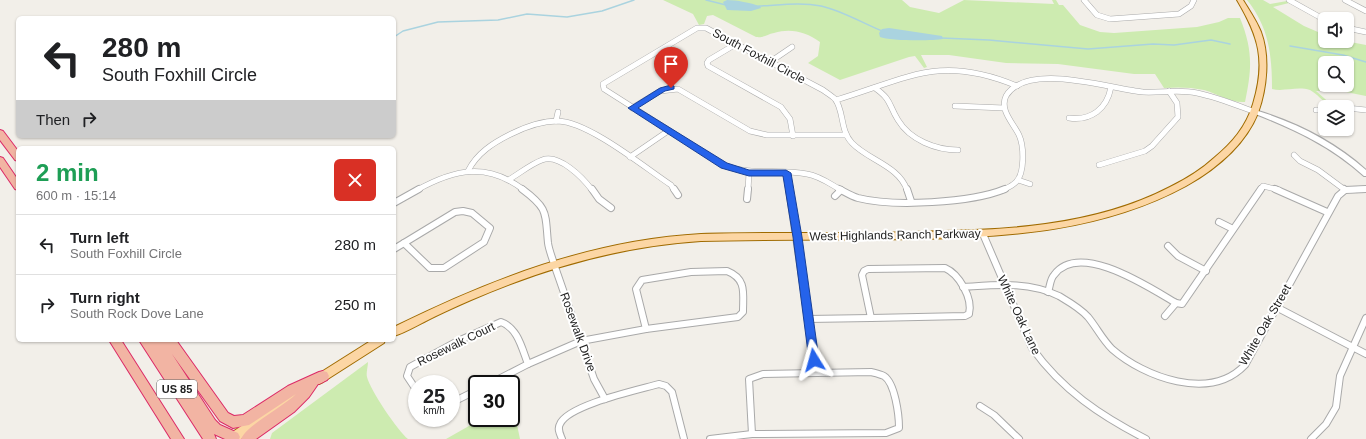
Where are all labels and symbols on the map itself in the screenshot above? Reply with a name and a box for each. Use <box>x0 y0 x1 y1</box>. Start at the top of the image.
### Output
street label: South Foxhill Circle <box>710 26 808 87</box>
pin <box>654 47 688 88</box>
street label: West Highlands Ranch Parkway <box>809 227 981 243</box>
street label: White Oak Lane <box>994 273 1044 357</box>
street label: White Oak Street <box>1236 281 1294 368</box>
street label: Rosewalk Drive <box>557 290 599 374</box>
street label: Rosewalk Court <box>415 319 498 369</box>
position arrow <box>793 339 835 381</box>
speed limit sign: 30 <box>468 375 520 427</box>
road number: US 85 <box>157 380 197 398</box>

